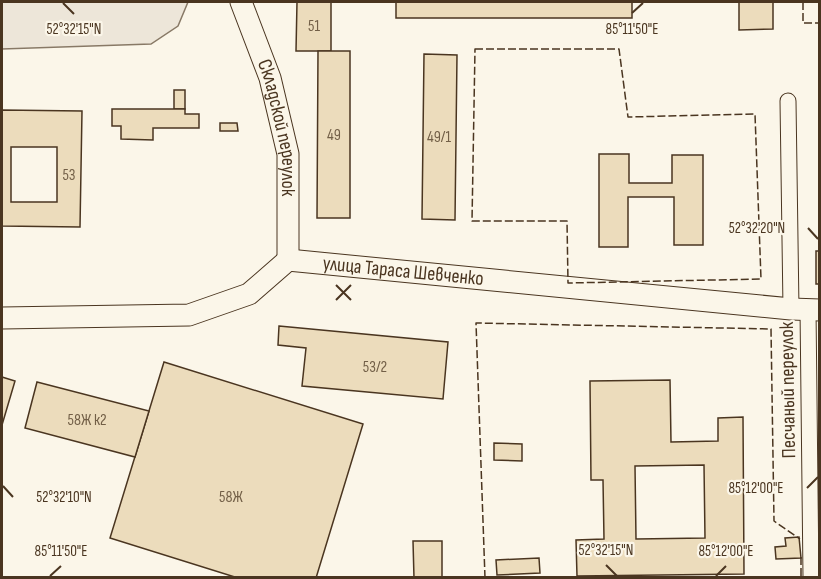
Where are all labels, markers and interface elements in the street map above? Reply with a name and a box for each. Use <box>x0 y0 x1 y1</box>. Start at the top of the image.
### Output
house number: 51 <box>308 17 320 36</box>
text: 52°32'15"N <box>47 20 101 39</box>
text: 85°11'50"E <box>606 20 658 39</box>
street label: Складской переулок <box>252 56 301 197</box>
house number: 49 <box>327 126 341 145</box>
house number: 49/1 <box>427 128 451 147</box>
house number: 53 <box>62 166 76 185</box>
text: 52°32'20"N <box>729 219 785 238</box>
street label: улица Тараса Шевченко <box>322 251 485 291</box>
street label: Песчаный переулок <box>775 321 801 459</box>
house number: 53/2 <box>363 358 387 377</box>
house number: 58Ж к2 <box>67 411 107 430</box>
text: 85°12'00"E <box>729 479 783 498</box>
text: 52°32'10"N <box>36 488 92 507</box>
house number: 58Ж <box>219 488 243 507</box>
text: 52°32'15"N <box>579 541 633 560</box>
text: 85°11'50"E <box>35 542 87 561</box>
text: 85°12'00"E <box>699 542 753 561</box>

